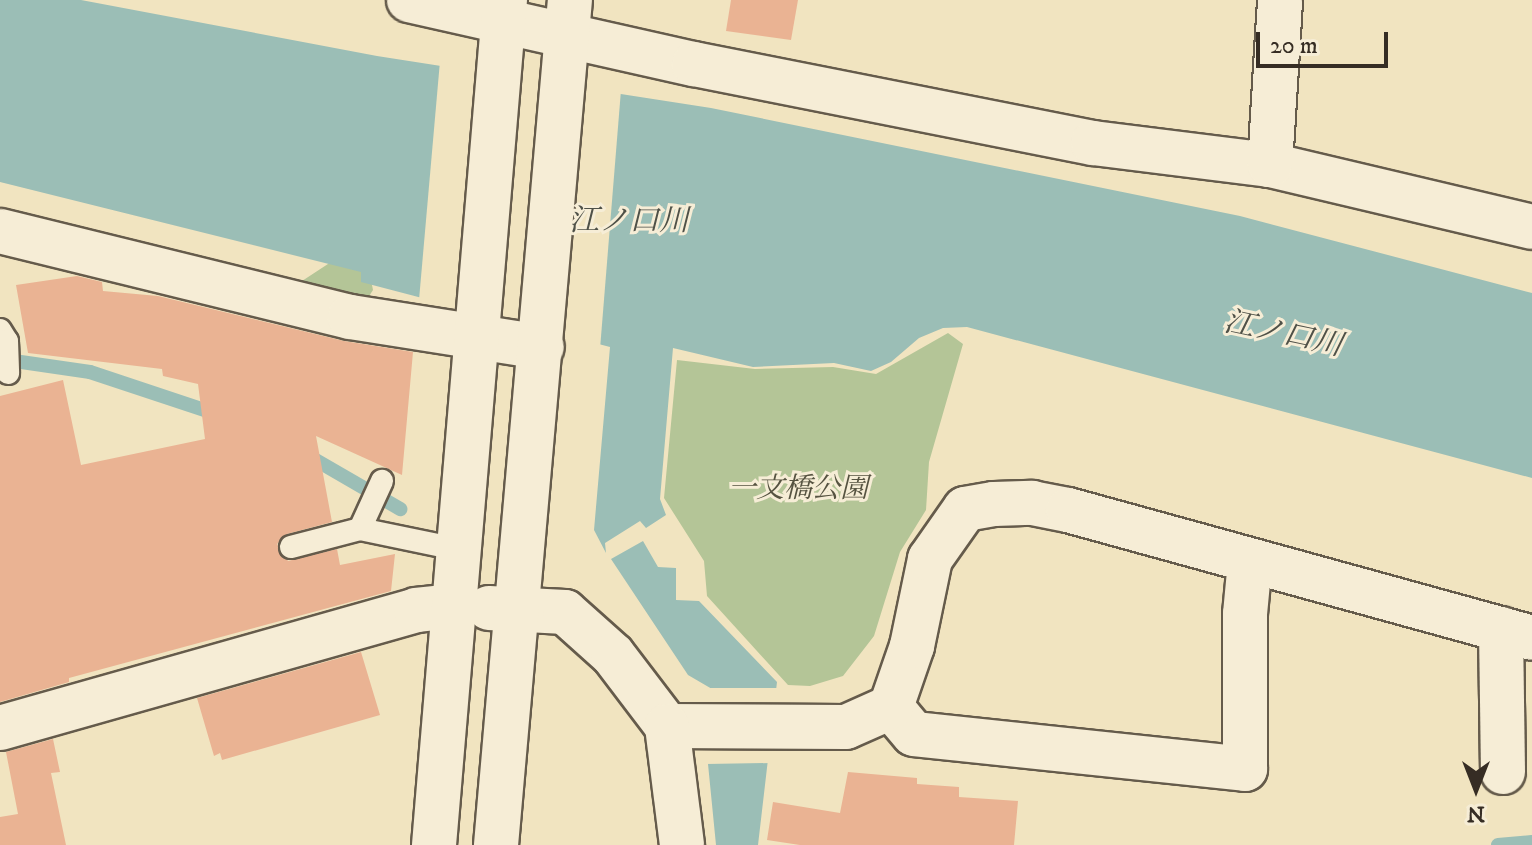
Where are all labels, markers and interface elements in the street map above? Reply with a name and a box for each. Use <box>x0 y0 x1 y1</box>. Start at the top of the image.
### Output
scale bar <box>1260 16 1392 66</box>
text: 20 m <box>1270 31 1318 61</box>
water label: 江ノ口川 <box>569 204 689 240</box>
water label: 江ノ口川 <box>1221 305 1345 365</box>
park label: 一文橋公園 <box>728 472 868 506</box>
north arrow <box>1436 749 1516 829</box>
text: N <box>1467 800 1485 827</box>

